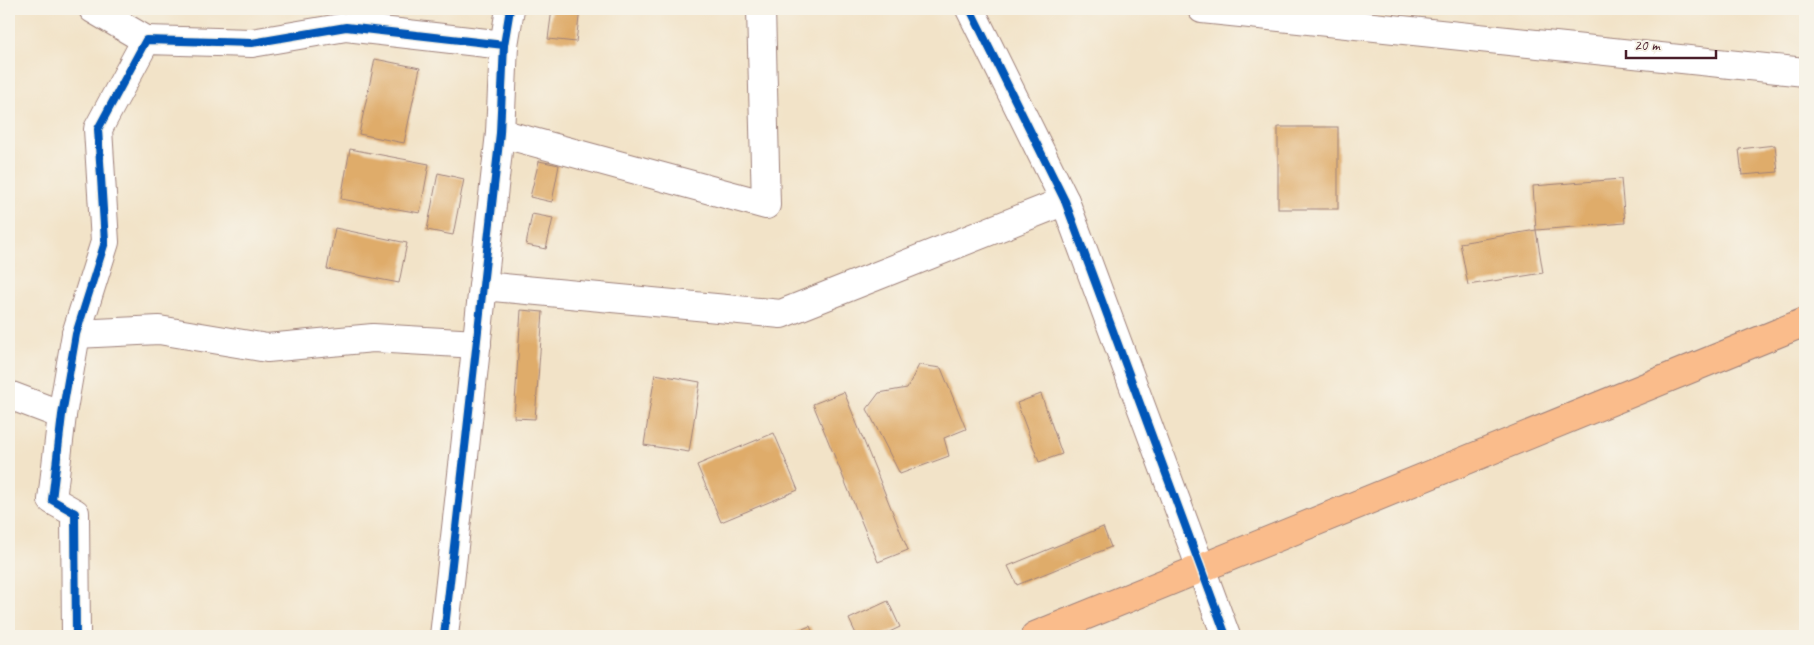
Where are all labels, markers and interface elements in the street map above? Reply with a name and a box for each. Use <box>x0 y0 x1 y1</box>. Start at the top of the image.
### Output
scale bar <box>1626 28 1716 60</box>
text: 20 m <box>1634 36 1661 55</box>

